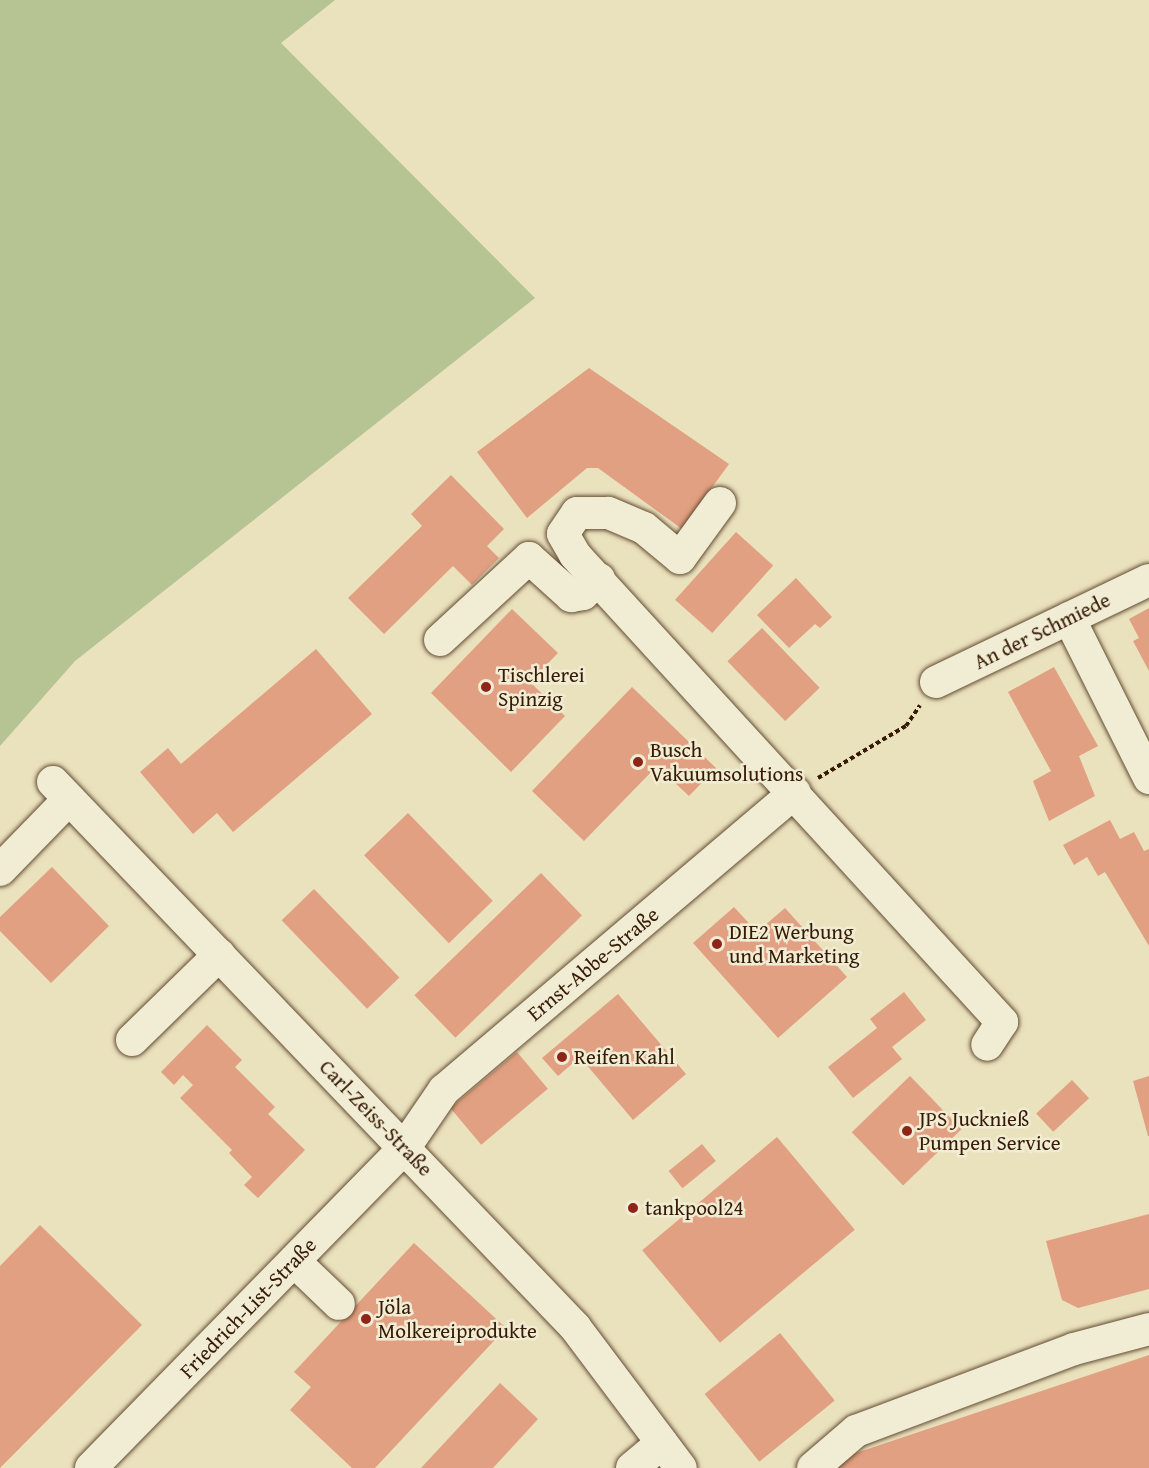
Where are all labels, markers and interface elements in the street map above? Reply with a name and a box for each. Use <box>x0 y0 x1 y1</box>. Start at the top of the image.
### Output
street label: An der Schmiede <box>970 587 1114 675</box>
place label: Tischlerei Spinzig <box>498 662 585 712</box>
marker: Tischlerei Spinzig <box>479 680 493 694</box>
place label: Busch Vakuumsolutions <box>650 737 803 787</box>
marker: Busch Vakuumsolutions <box>631 755 645 769</box>
street label: Ernst-Abbe-Straße <box>522 902 664 1026</box>
place label: DIE2 Werbung und Marketing <box>729 919 859 969</box>
marker: DIE2 Werbung und Marketing <box>710 937 724 951</box>
place label: Reifen Kahl <box>574 1044 675 1070</box>
marker: Reifen Kahl <box>555 1050 569 1064</box>
street label: Carl-Zeiss-Straße <box>314 1055 438 1181</box>
place label: JPS Jucknieß Pumpen Service <box>919 1106 1061 1156</box>
marker: JPS Jucknieß Pumpen Service <box>900 1124 914 1138</box>
place label: tankpool24 <box>645 1195 744 1221</box>
marker: tankpool24 <box>626 1201 640 1215</box>
street label: Friedrich-List-Straße <box>174 1232 322 1384</box>
place label: Jöla Molkereiprodukte <box>378 1294 537 1344</box>
marker: Jöla Molkereiprodukte <box>359 1312 373 1326</box>

